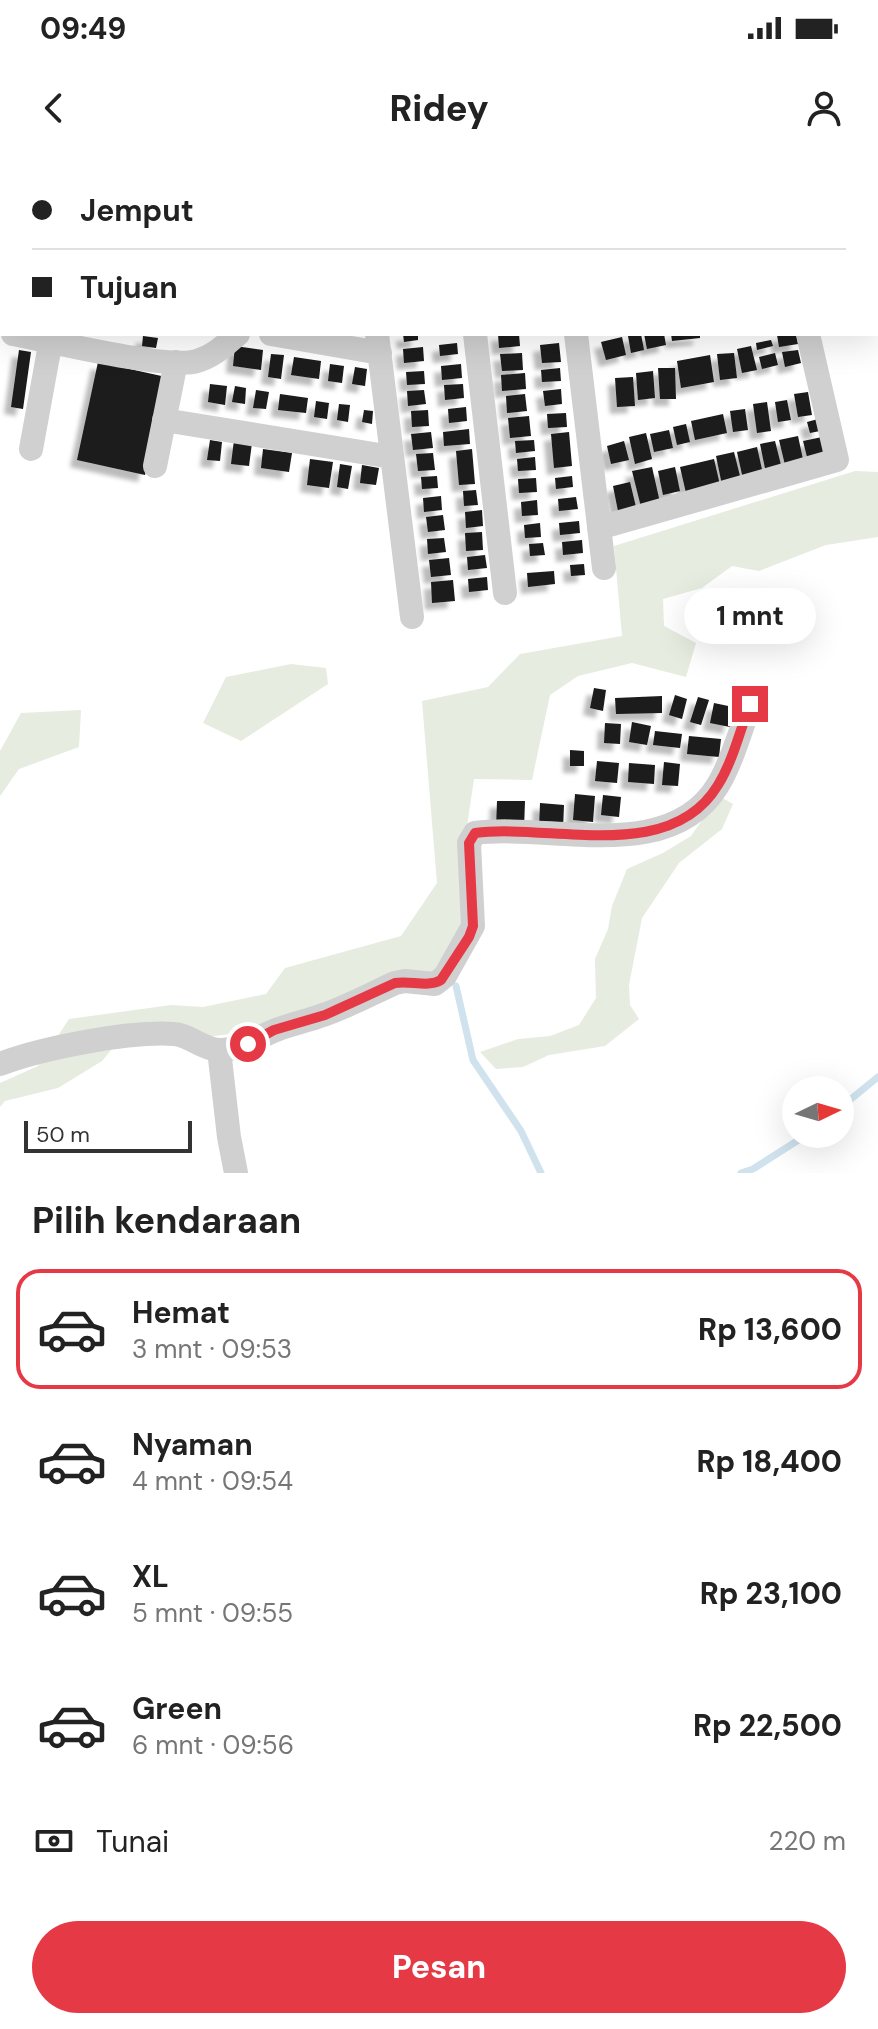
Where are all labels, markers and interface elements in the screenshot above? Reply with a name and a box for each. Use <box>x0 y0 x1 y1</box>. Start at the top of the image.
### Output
text: 09:49 <box>40 9 126 48</box>
text: Ridey <box>389 85 489 132</box>
icon: back <box>32 86 76 130</box>
icon: person <box>802 86 846 130</box>
text: Jemput <box>80 191 194 230</box>
text: Tujuan <box>80 268 178 307</box>
callout: 1 mnt <box>684 588 816 644</box>
text: 1 mnt <box>716 599 784 633</box>
route end <box>732 686 768 722</box>
route start <box>230 1026 266 1062</box>
north arrow <box>782 1076 854 1148</box>
map controls <box>782 1076 854 1148</box>
scale bar <box>24 1117 192 1153</box>
text: 50 m <box>36 1120 90 1149</box>
text: Pilih kendaraan <box>32 1197 301 1244</box>
icon: car <box>36 1293 108 1365</box>
text: Hemat <box>132 1293 230 1332</box>
text: Rp 13,600 <box>698 1310 842 1349</box>
text: 3 mnt · 09:53 <box>132 1332 292 1366</box>
icon: car <box>36 1425 108 1497</box>
text: Nyaman <box>132 1425 253 1464</box>
text: Rp 18,400 <box>697 1442 842 1481</box>
text: 4 mnt · 09:54 <box>132 1464 293 1498</box>
icon: car <box>36 1557 108 1629</box>
text: XL <box>132 1557 169 1596</box>
text: Rp 23,100 <box>700 1574 842 1613</box>
text: 5 mnt · 09:55 <box>132 1596 293 1630</box>
icon: car <box>36 1689 108 1761</box>
text: Green <box>132 1689 222 1728</box>
text: Rp 22,500 <box>693 1706 842 1745</box>
text: 6 mnt · 09:56 <box>132 1728 294 1762</box>
icon: cash <box>32 1819 76 1863</box>
text: Tunai <box>96 1822 169 1861</box>
text: 220 m <box>768 1824 846 1858</box>
button: Pesan <box>32 1921 846 2013</box>

